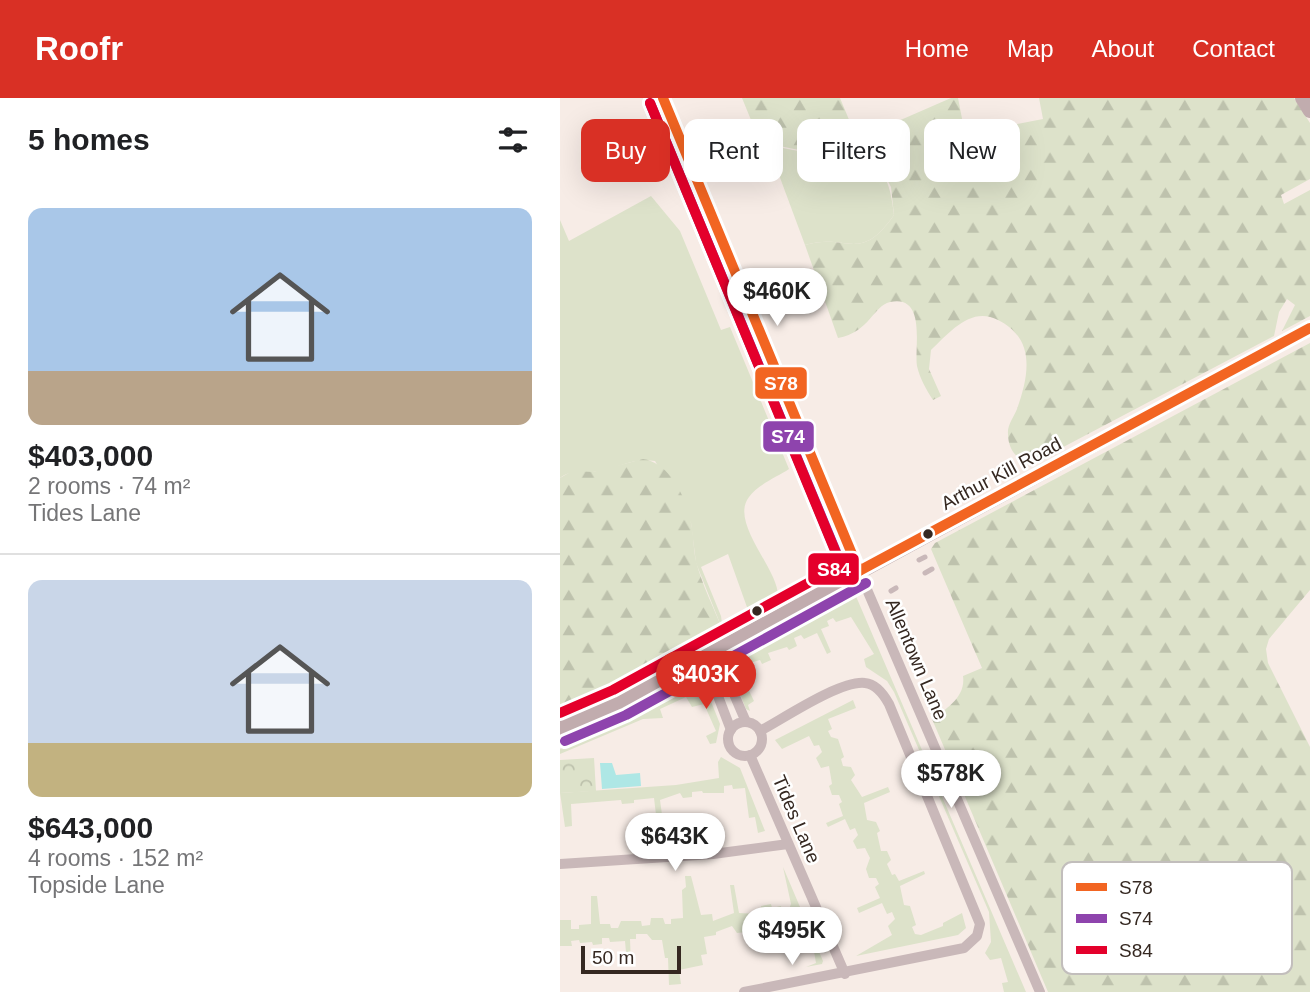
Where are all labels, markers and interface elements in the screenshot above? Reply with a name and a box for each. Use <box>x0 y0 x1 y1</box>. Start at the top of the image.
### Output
text: Roofr <box>35 30 123 67</box>
text: Home <box>905 35 969 62</box>
text: Map <box>1007 35 1054 62</box>
text: About <box>1092 35 1154 62</box>
text: Contact <box>1192 35 1275 62</box>
chip: Buy <box>581 119 670 182</box>
chip: Rent <box>684 119 783 182</box>
chip: Filters <box>797 119 910 182</box>
chip: New <box>924 119 1020 182</box>
icon: filters <box>494 121 532 159</box>
text: 5 homes <box>28 123 150 156</box>
icon: home <box>217 254 343 380</box>
pin: $460K <box>728 268 826 328</box>
text: $460K <box>743 278 811 304</box>
line badge: S78 <box>754 366 808 400</box>
text: S78 <box>764 373 798 394</box>
line badge: S74 <box>762 420 815 453</box>
text: S74 <box>771 426 805 447</box>
street label: Arthur Kill Road <box>938 433 1065 514</box>
text: $403,000 <box>28 439 153 472</box>
text: 2 rooms · 74 m² <box>28 473 190 499</box>
text: Tides Lane <box>28 500 141 526</box>
unlabelled marker <box>921 527 935 541</box>
line badge: S84 <box>807 552 860 586</box>
text: S84 <box>817 559 851 580</box>
street label: Allentown Lane <box>881 595 952 723</box>
unlabelled marker <box>750 604 764 618</box>
icon: home <box>217 626 343 752</box>
pin: $403K <box>657 652 755 711</box>
text: $403K <box>672 661 740 687</box>
pin: $578K <box>902 750 1000 810</box>
text: $578K <box>917 760 985 786</box>
street label: Tides Lane <box>769 772 824 866</box>
text: $643,000 <box>28 811 153 844</box>
pin: $643K <box>626 814 724 873</box>
text: $643K <box>641 823 709 849</box>
text: 4 rooms · 152 m² <box>28 845 203 871</box>
legend <box>1062 862 1292 974</box>
text: Topside Lane <box>28 872 165 898</box>
text: S78 <box>1119 877 1153 898</box>
pin: $495K <box>743 908 841 967</box>
text: S74 <box>1119 908 1153 929</box>
text: $495K <box>758 917 826 943</box>
text: S84 <box>1119 940 1153 961</box>
scale bar <box>581 943 681 975</box>
text: 50 m <box>592 947 634 968</box>

